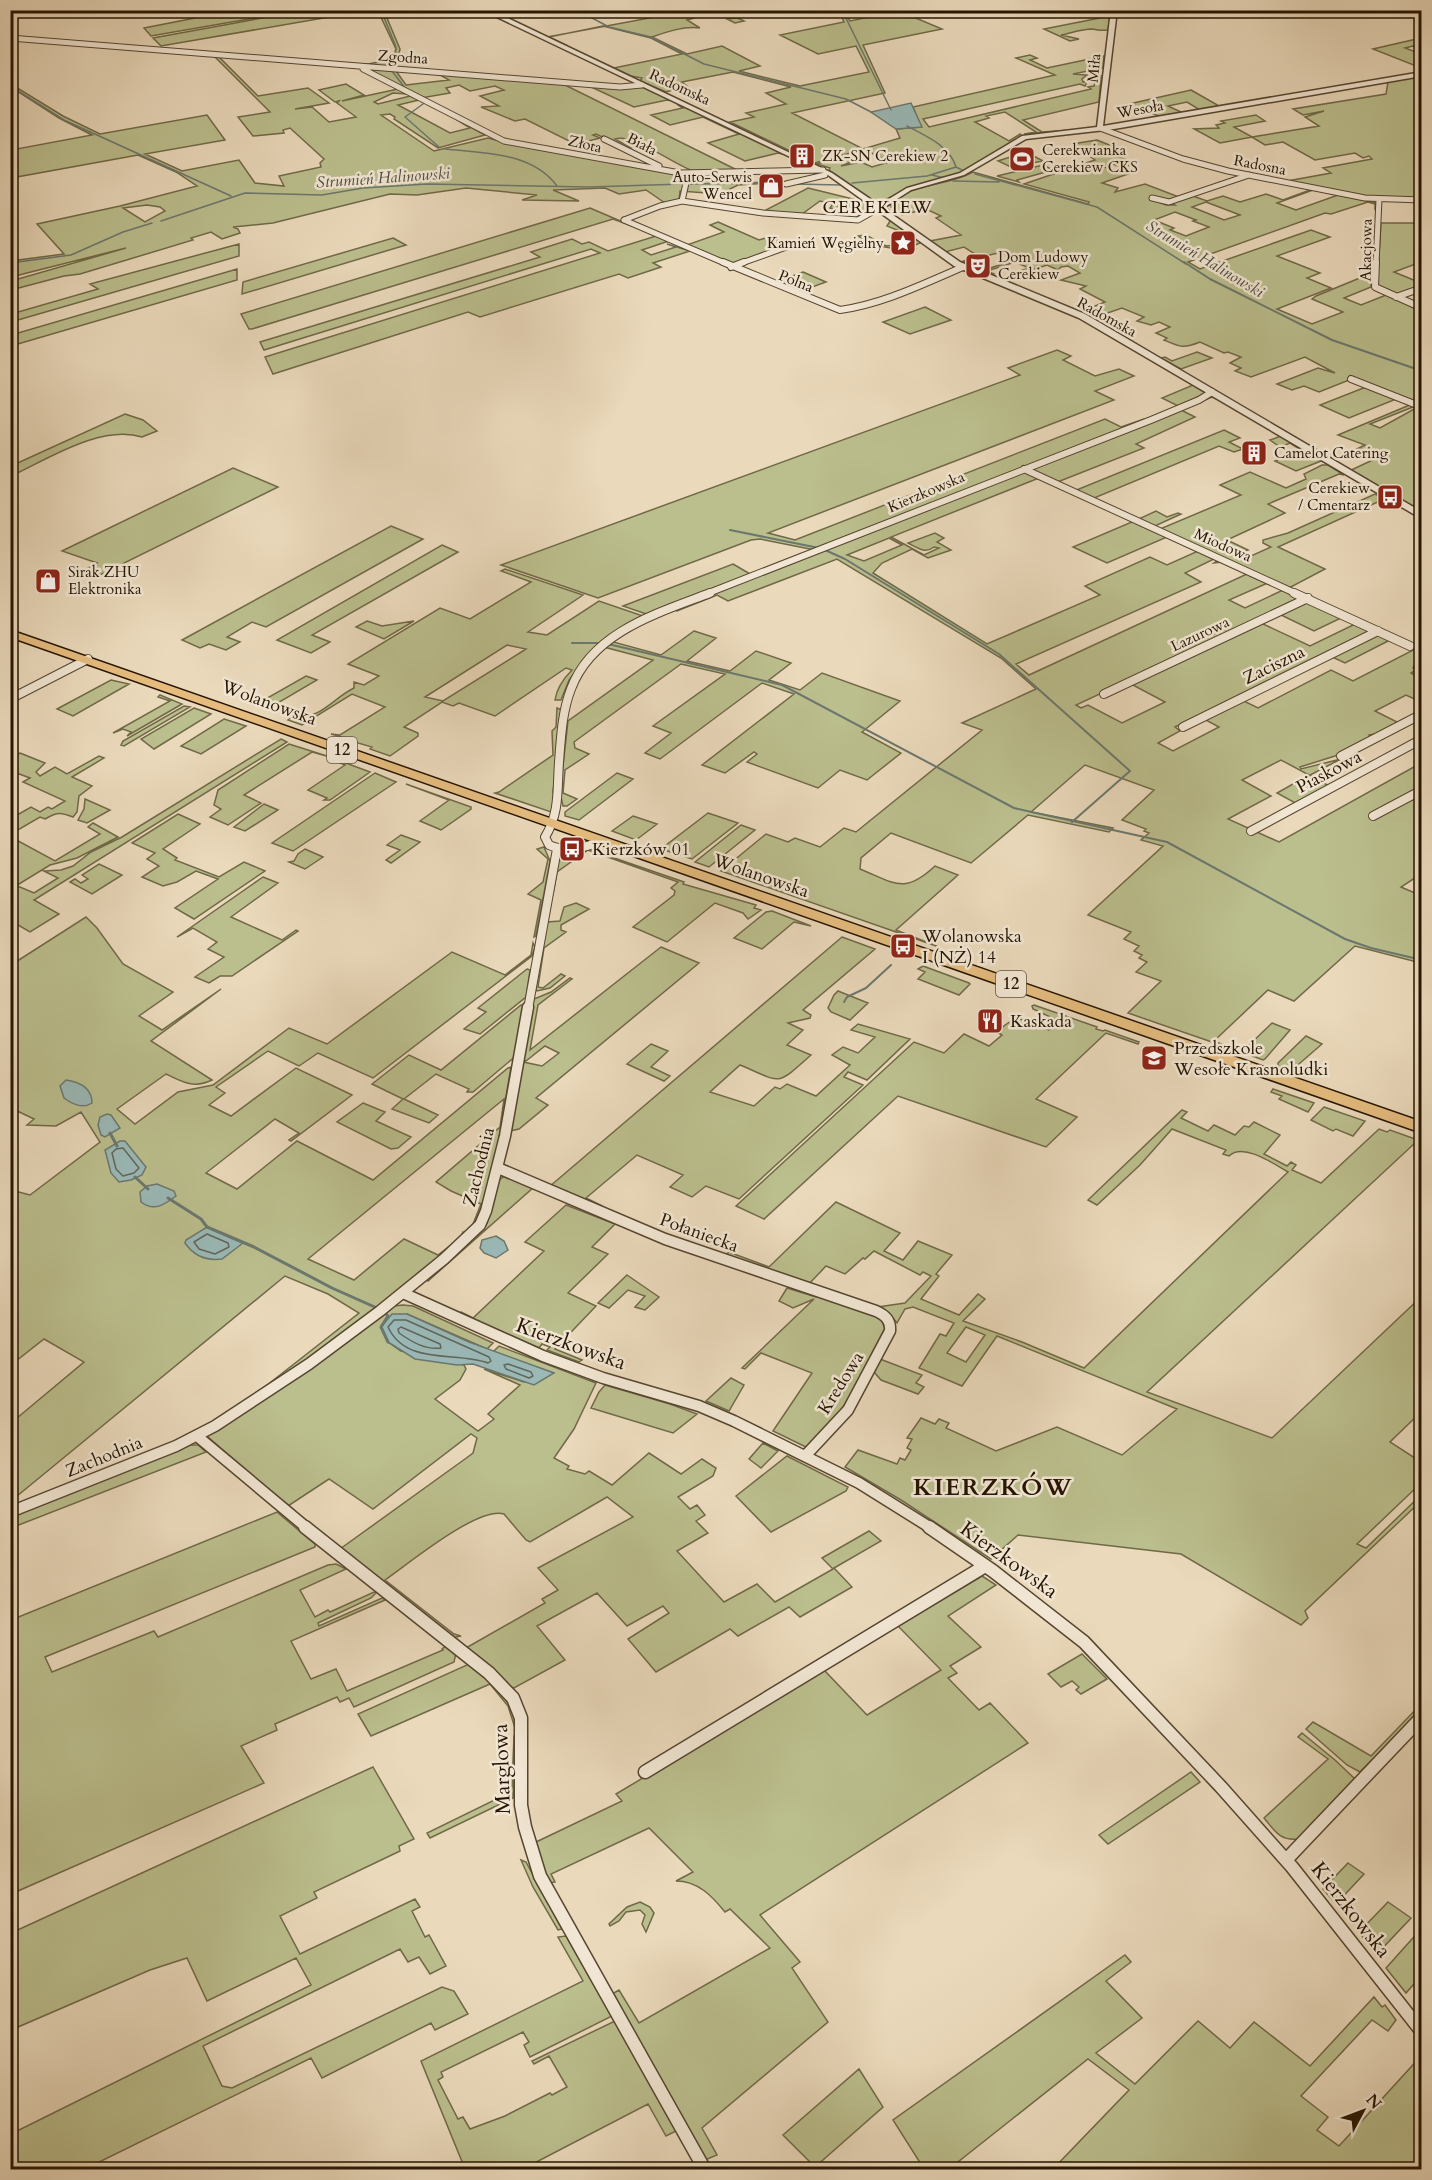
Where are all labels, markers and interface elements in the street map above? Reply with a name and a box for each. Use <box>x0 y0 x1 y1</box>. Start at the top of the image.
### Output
street label: Zgodna <box>377 45 429 69</box>
street label: Miła <box>1083 52 1106 83</box>
street label: Radomska <box>646 64 714 110</box>
street label: Wesoła <box>1114 95 1165 123</box>
street label: Biała <box>623 128 661 160</box>
street label: Złota <box>566 130 604 158</box>
place label: Cerekwianka Cerekiew CKS <box>1042 140 1138 177</box>
building icon: ZK-SN Cerekiew 2 <box>787 141 817 171</box>
sports icon: Cerekwianka Cerekiew CKS <box>1007 144 1037 174</box>
place label: ZK-SN Cerekiew 2 <box>822 146 949 166</box>
street label: Radosna <box>1232 150 1288 180</box>
water label: Strumień Halinowski <box>315 162 451 194</box>
place label: Auto-Serwis Wencel <box>673 167 752 204</box>
shop icon: Auto-Serwis Wencel <box>756 171 786 201</box>
district label: CEREKIEW <box>823 195 933 220</box>
water label: Strumień Halinowski <box>1142 215 1269 303</box>
street label: Akacjowa <box>1355 218 1377 282</box>
place icon: Kamień Węgielny <box>888 228 918 258</box>
place label: Kamień Węgielny <box>767 233 884 253</box>
place label: Dom Ludowy Cerekiew <box>998 247 1088 284</box>
theatre icon: Dom Ludowy Cerekiew <box>963 251 993 281</box>
street label: Polna <box>776 265 817 297</box>
street label: Radomska <box>1074 292 1141 342</box>
building icon: Camelot Catering <box>1239 438 1269 468</box>
place label: Camelot Catering <box>1274 443 1389 463</box>
street label: Kierzkowska <box>884 467 968 517</box>
place label: Cerekiew / Cmentarz <box>1298 478 1370 515</box>
bus stop icon: Cerekiew / Cmentarz <box>1375 482 1405 512</box>
street label: Miodowa <box>1191 523 1255 567</box>
place label: Sirak ZHU Elektronika <box>68 562 142 599</box>
shop icon: Sirak ZHU Elektronika <box>33 566 63 596</box>
street label: Lazurowa <box>1167 611 1233 656</box>
street label: Zaciszna <box>1239 639 1309 691</box>
street label: Wolanowska <box>217 674 320 732</box>
road number: 12 <box>327 737 357 763</box>
street label: Piaskowa <box>1292 744 1366 800</box>
bus stop icon: Kierzków 01 <box>557 834 587 864</box>
place label: Kierzków 01 <box>592 837 690 862</box>
street label: Wolanowska <box>709 848 812 904</box>
place label: Wolanowska I (NŻ) 14 <box>921 924 1022 970</box>
bus stop icon: Wolanowska I (NŻ) 14 <box>888 931 918 961</box>
road number: 12 <box>996 971 1026 997</box>
restaurant icon: Kaskada <box>975 1006 1005 1036</box>
place label: Kaskada <box>1010 1009 1072 1034</box>
place label: Przedszkole Wesołe Krasnoludki <box>1173 1036 1328 1082</box>
school or university icon: Przedszkole Wesołe Krasnoludki <box>1139 1043 1169 1073</box>
street label: Zachodnia <box>457 1124 501 1209</box>
street label: Połaniecka <box>656 1207 742 1259</box>
street label: Kierzkowska <box>512 1311 630 1377</box>
street label: Kredowa <box>812 1347 870 1419</box>
street label: Zachodnia <box>62 1430 146 1484</box>
district label: KIERZKÓW <box>913 1471 1073 1504</box>
street label: Kierzkowska <box>954 1515 1064 1605</box>
street label: Marglowa <box>486 1723 518 1815</box>
street label: Kierzkowska <box>1304 1856 1398 1964</box>
north arrow <box>1333 2081 1393 2141</box>
text: N <box>1361 2089 1386 2114</box>

